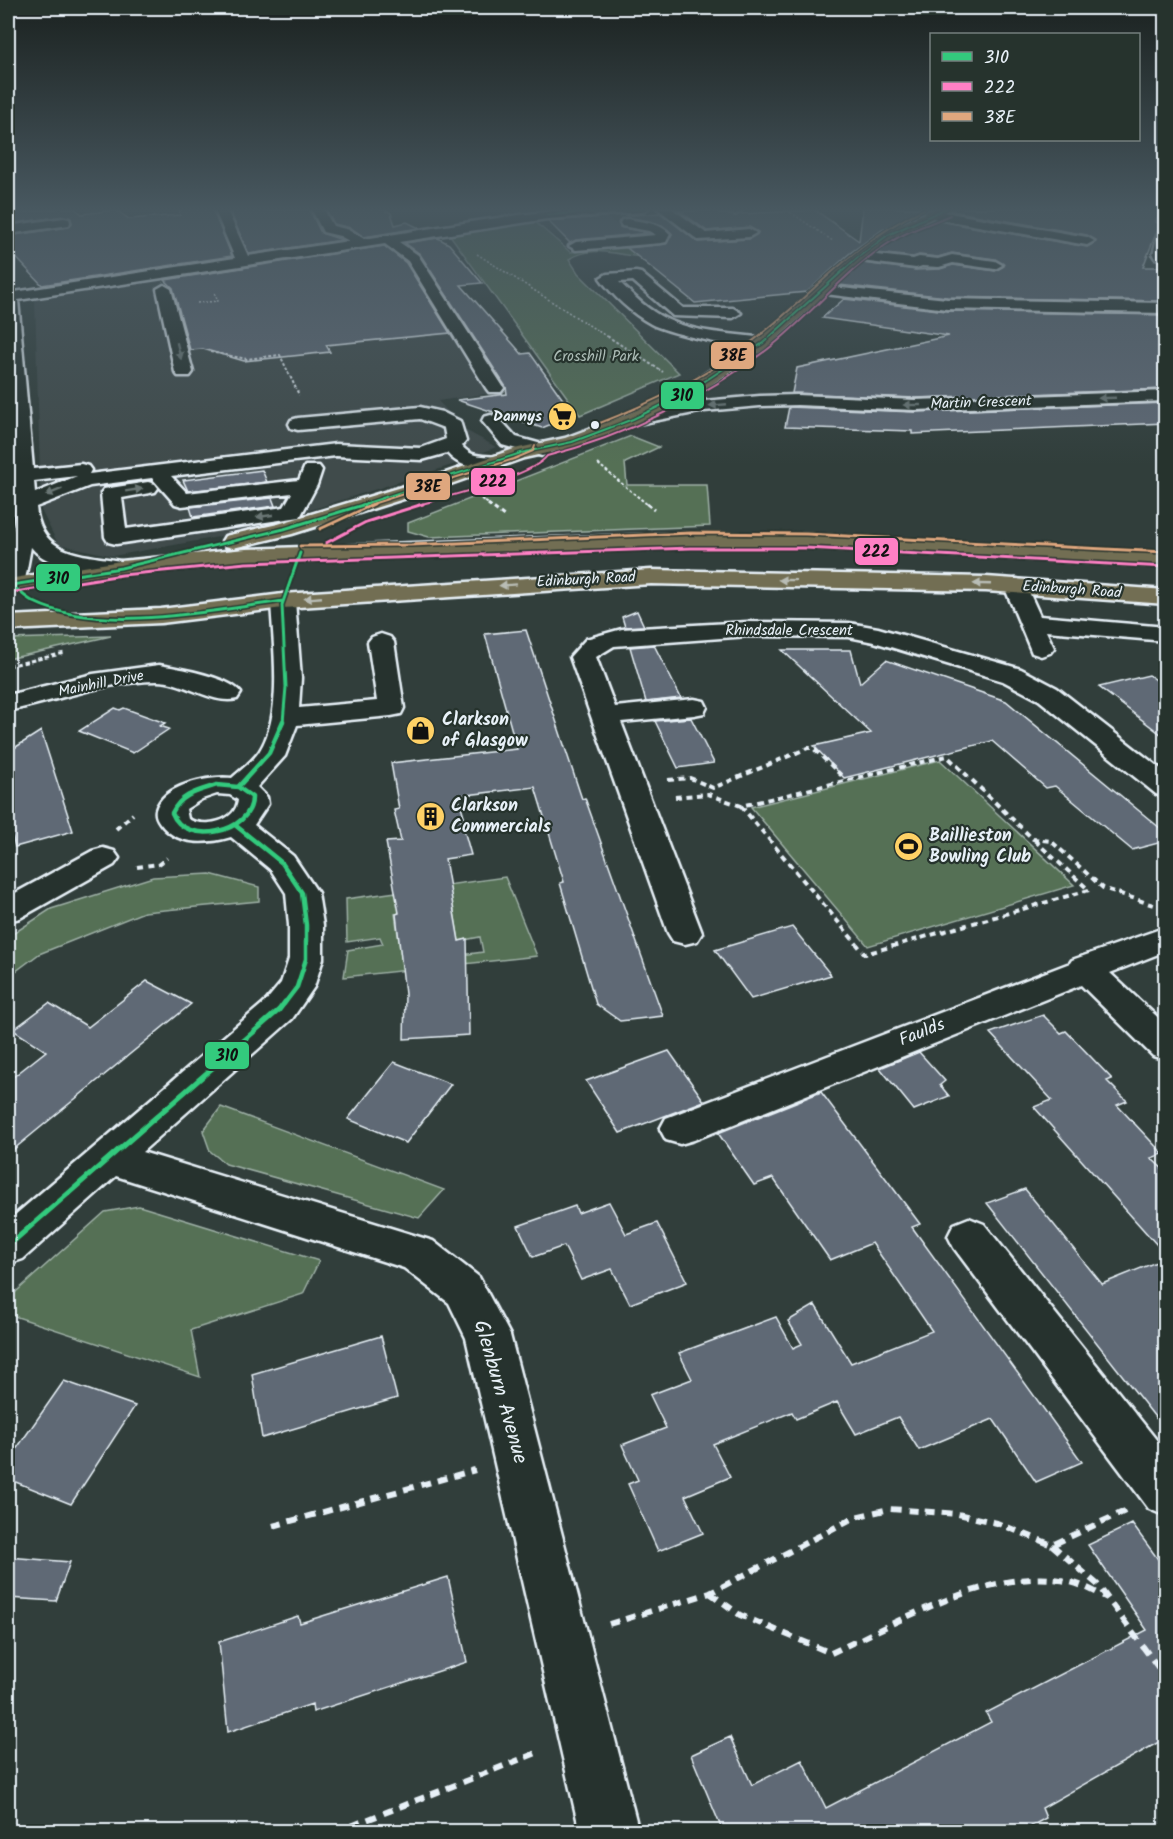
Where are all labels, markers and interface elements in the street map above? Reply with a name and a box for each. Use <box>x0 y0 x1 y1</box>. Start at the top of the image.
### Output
legend <box>930 33 1140 141</box>
text: 310 <box>984 44 1009 73</box>
text: 222 <box>984 74 1015 103</box>
text: 38E <box>984 104 1016 133</box>
line badge: 38E <box>710 341 755 370</box>
one-way arrow <box>175 342 185 360</box>
text: 38E <box>718 344 748 369</box>
park label: Crosshill Park <box>553 345 640 369</box>
line badge: 310 <box>660 381 705 410</box>
text: 310 <box>670 384 694 409</box>
street label: Martin Crescent <box>930 389 1032 417</box>
one-way arrow <box>1098 394 1117 403</box>
one-way arrow <box>708 400 727 409</box>
one-way arrow <box>903 400 922 410</box>
supermarket icon: Dannys <box>547 401 579 433</box>
place label: Dannys <box>493 405 542 429</box>
unlabelled marker <box>589 419 601 431</box>
line badge: 222 <box>470 467 516 496</box>
text: 222 <box>479 470 507 495</box>
line badge: 38E <box>405 472 451 501</box>
text: 38E <box>413 475 443 500</box>
one-way arrow <box>124 486 143 495</box>
one-way arrow <box>45 488 63 497</box>
one-way arrow <box>255 511 274 521</box>
line badge: 222 <box>854 537 899 566</box>
text: 222 <box>862 540 890 565</box>
line badge: 310 <box>35 563 81 592</box>
street label: Edinburgh Road <box>536 565 637 595</box>
text: 310 <box>46 567 70 592</box>
one-way arrow <box>777 575 796 585</box>
street label: Edinburgh Road <box>1022 575 1123 605</box>
one-way arrow <box>972 579 991 588</box>
one-way arrow <box>498 580 517 589</box>
one-way arrow <box>304 593 323 603</box>
street label: Rhindsdale Crescent <box>725 619 853 643</box>
street label: Mainhill Drive <box>56 664 146 704</box>
place label: Clarkson of Glasgow <box>442 706 528 756</box>
shop icon: Clarkson of Glasgow <box>405 714 437 746</box>
place label: Clarkson Commercials <box>451 792 552 842</box>
building icon: Clarkson Commercials <box>414 800 446 832</box>
place label: Baillieston Bowling Club <box>929 822 1031 872</box>
sports icon: Baillieston Bowling Club <box>892 830 924 862</box>
street label: Faulds <box>895 1011 950 1055</box>
line badge: 310 <box>204 1041 250 1070</box>
text: 310 <box>215 1044 239 1069</box>
street label: Glenburn Avenue <box>464 1316 536 1468</box>

